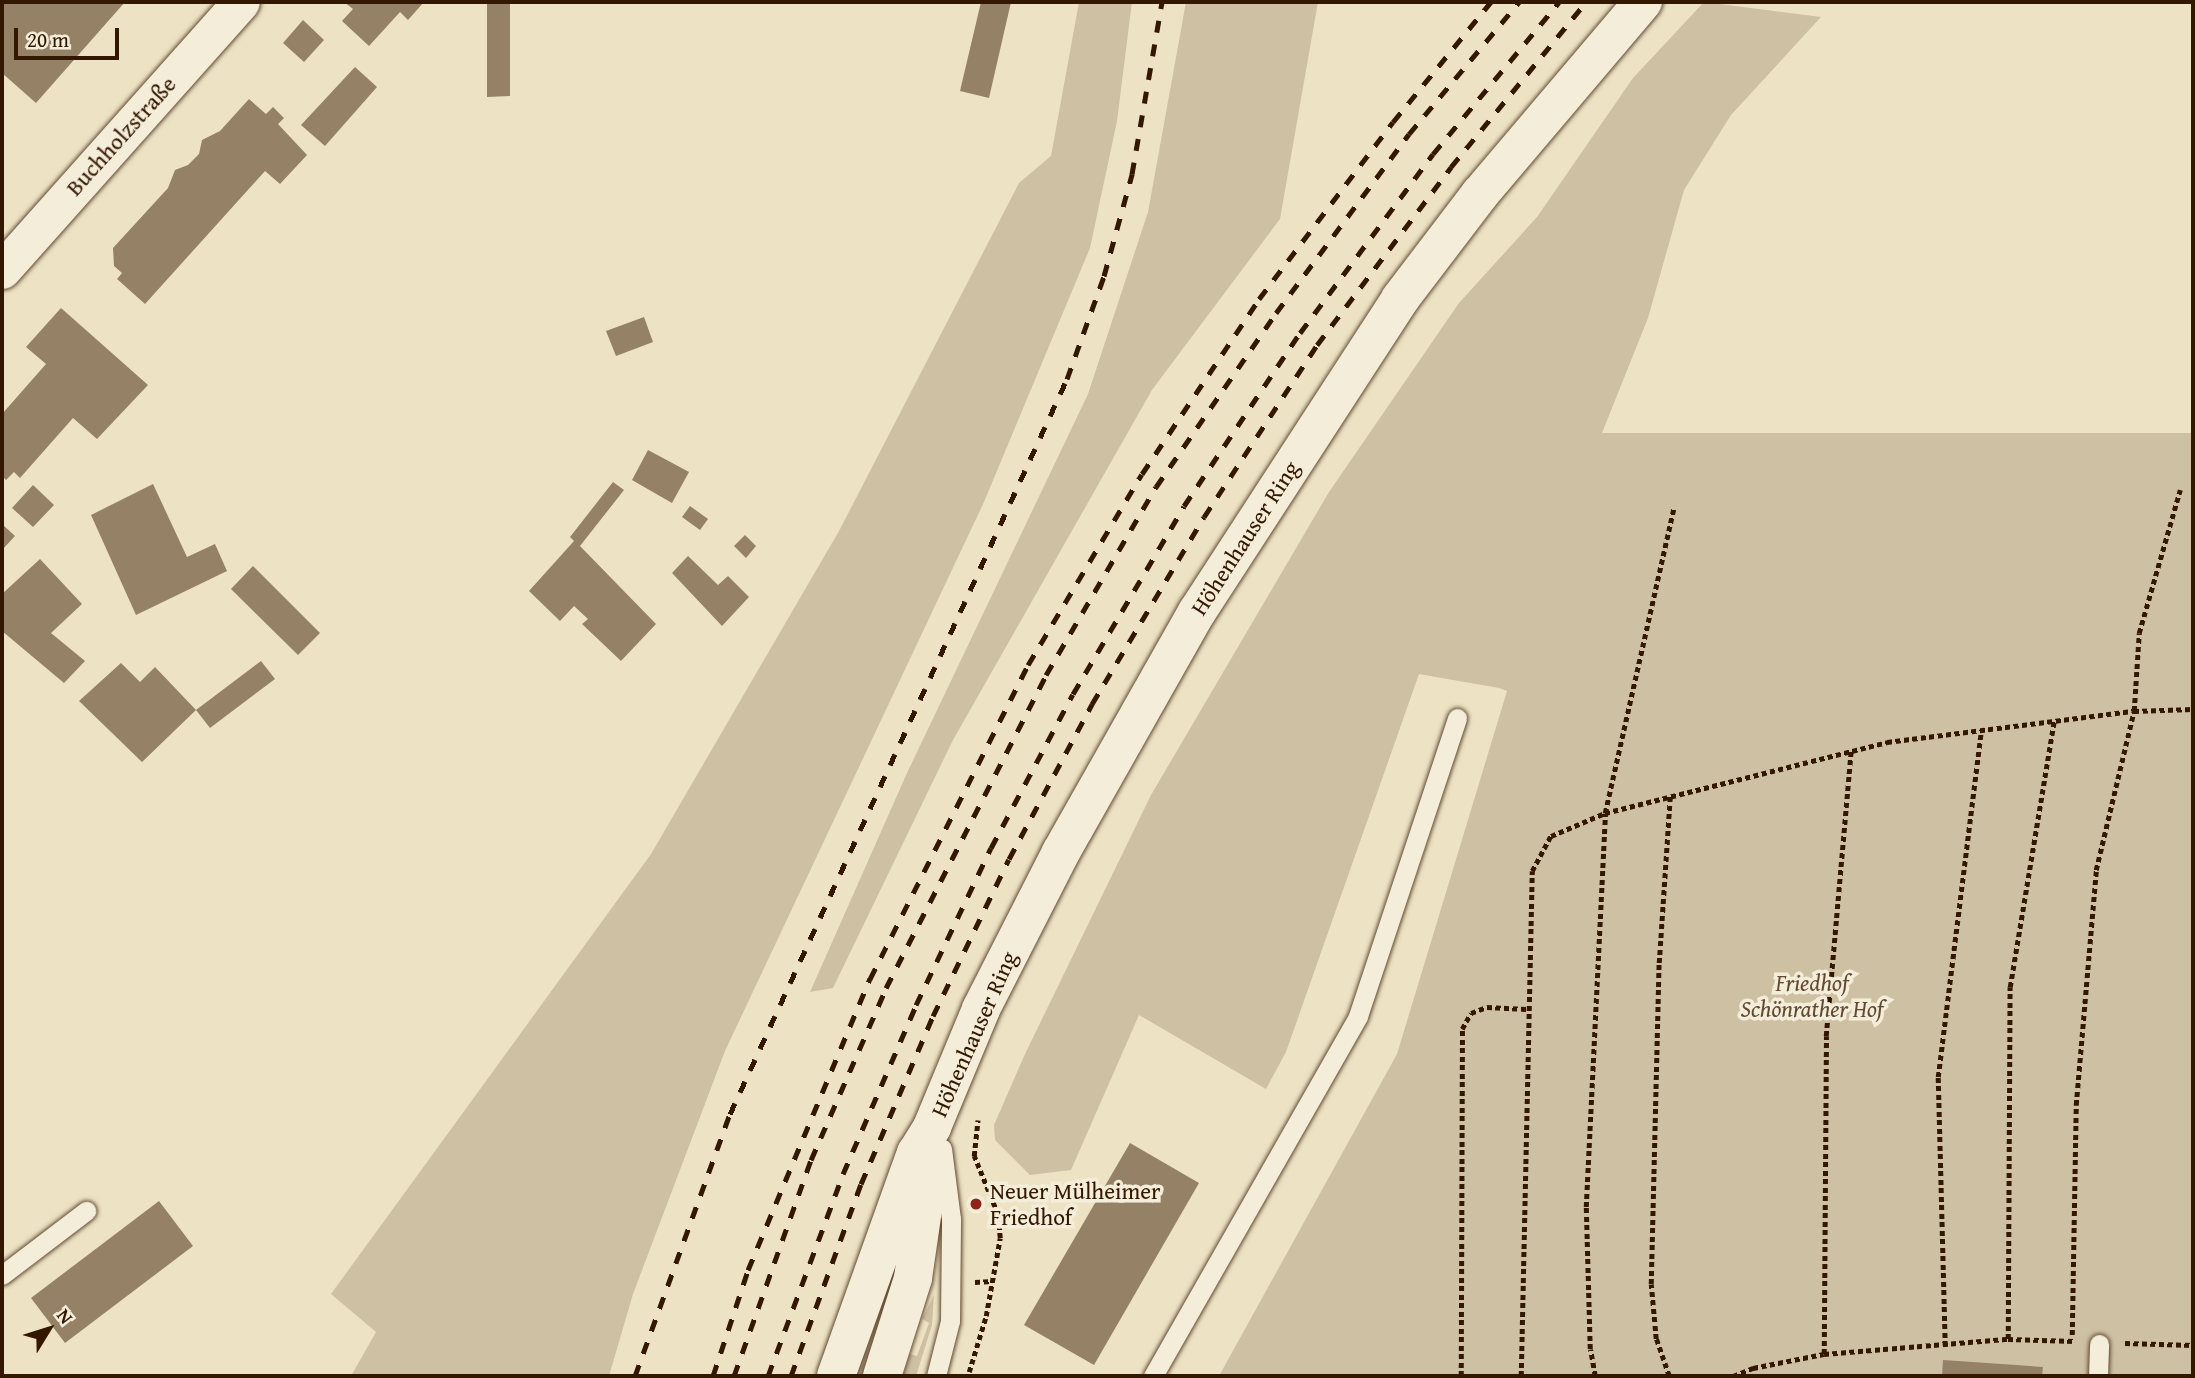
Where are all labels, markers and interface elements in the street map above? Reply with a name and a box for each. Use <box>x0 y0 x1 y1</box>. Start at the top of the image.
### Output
scale bar <box>18 14 122 58</box>
text: 20 m <box>27 24 69 55</box>
street label: Buchholzstraße <box>60 71 182 201</box>
street label: Höhenhauser Ring <box>1185 456 1305 620</box>
street label: Höhenhauser Ring <box>925 947 1023 1121</box>
park label: Friedhof Schönrather Hof <box>1741 969 1883 1023</box>
place label: Neuer Mülheimer Friedhof <box>990 1177 1161 1231</box>
marker: Neuer Mülheimer Friedhof <box>968 1196 984 1212</box>
north arrow <box>14 1294 84 1364</box>
text: N <box>51 1302 80 1330</box>

